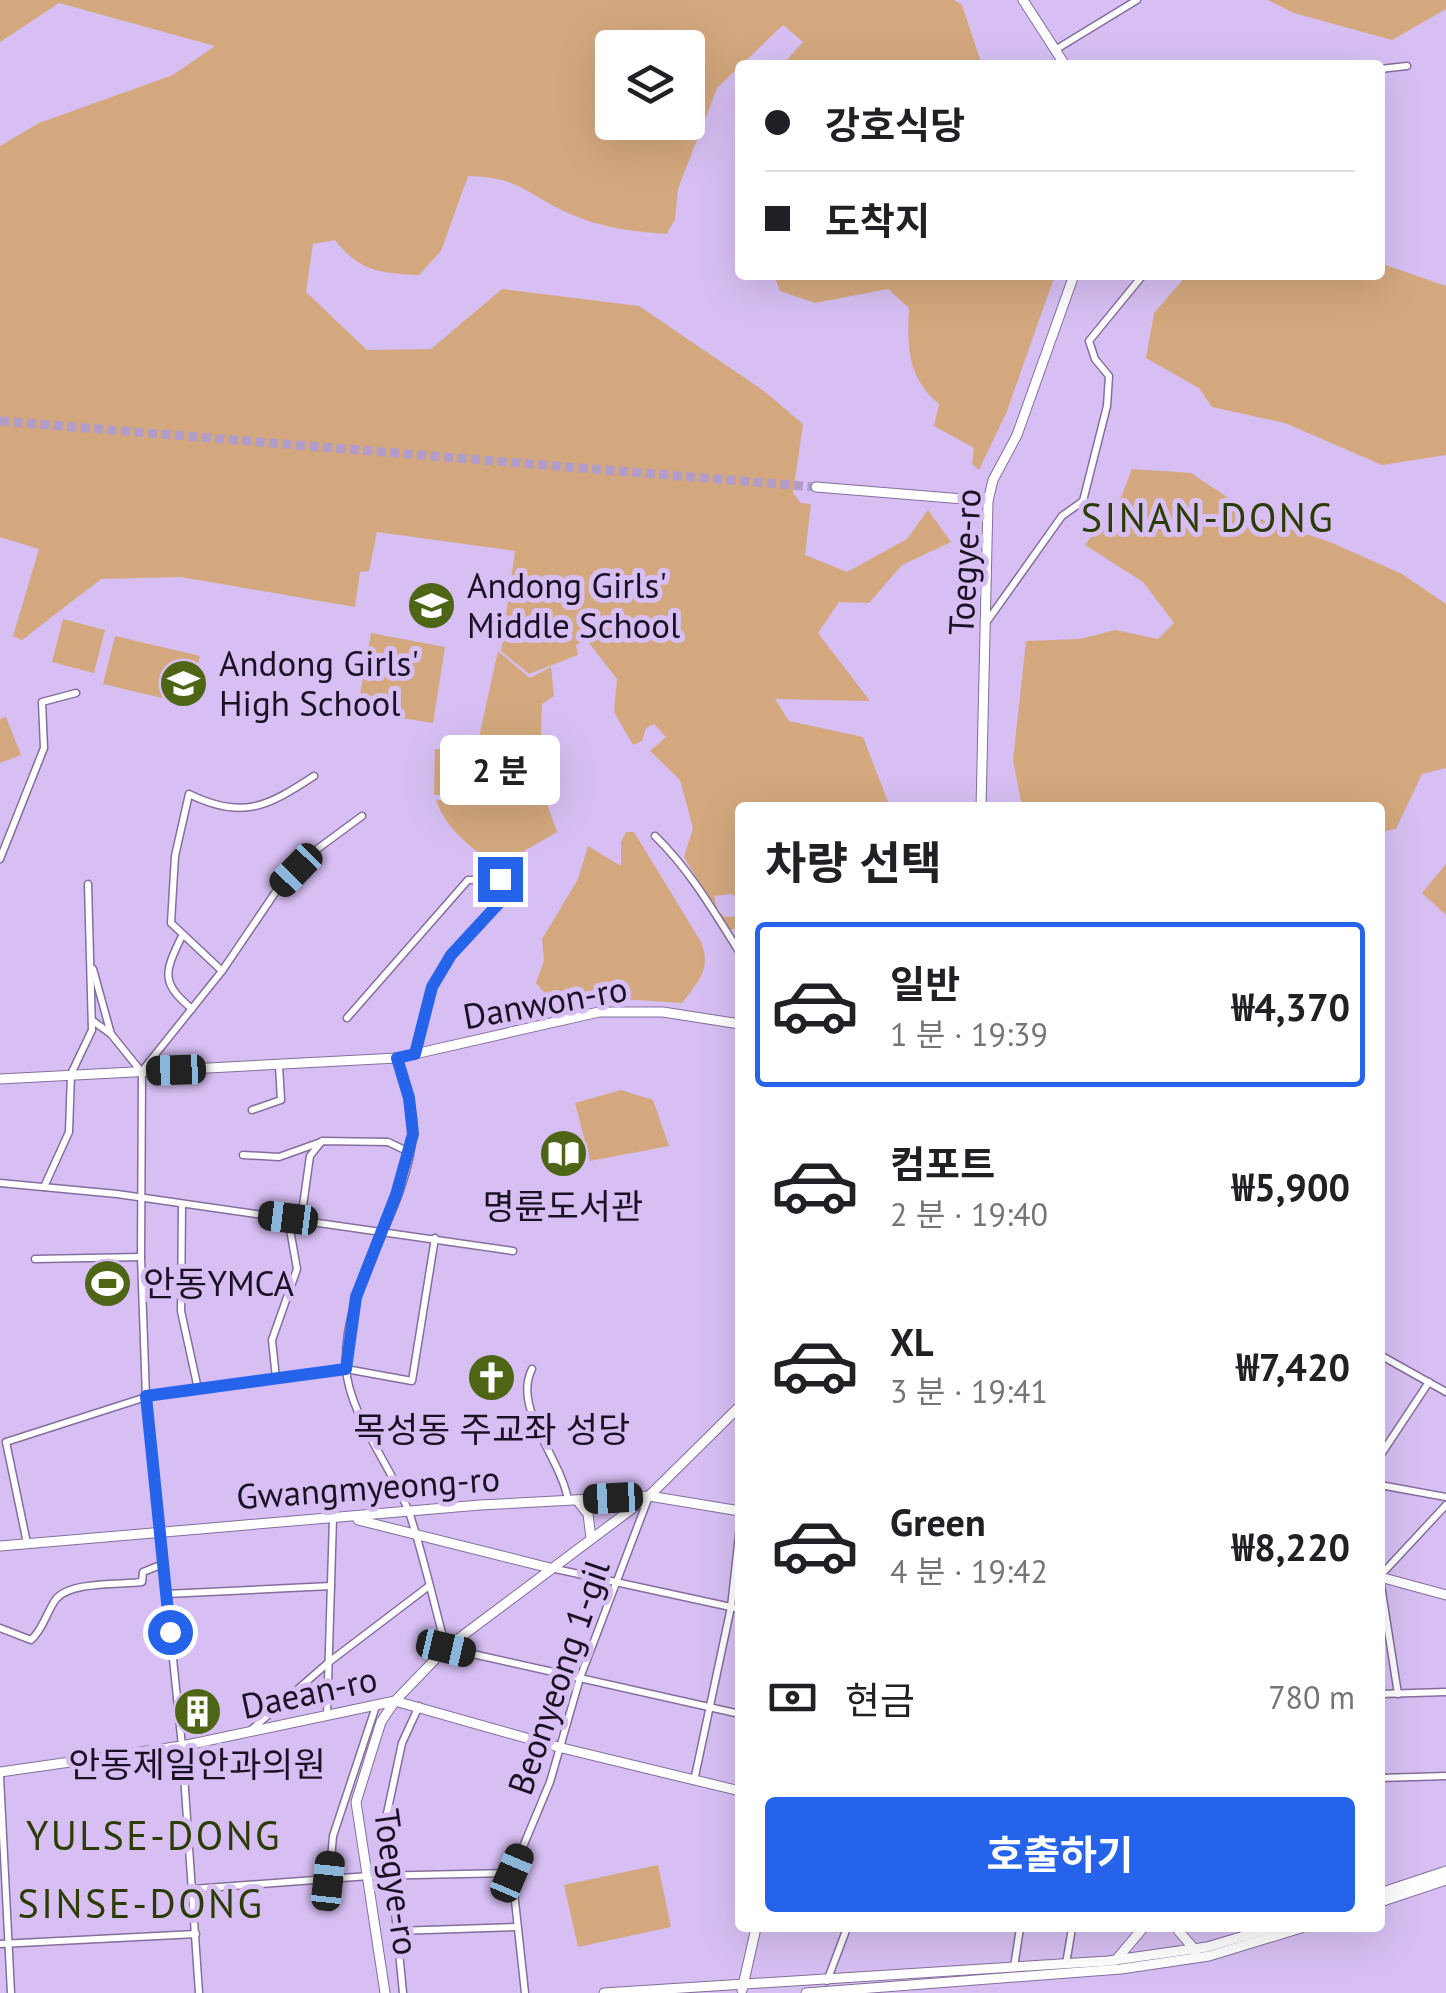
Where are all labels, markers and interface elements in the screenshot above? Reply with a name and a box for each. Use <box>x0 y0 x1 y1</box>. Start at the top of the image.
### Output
map controls <box>595 30 705 140</box>
button: layers <box>595 30 705 140</box>
text: 강호식당 <box>825 100 965 149</box>
text: 도착지 <box>825 196 930 245</box>
street label: Toegye-ro <box>937 487 991 637</box>
district label: SINAN-DONG <box>1081 491 1335 543</box>
place label: Andong Girls' Middle School <box>467 562 680 648</box>
school or university icon: Andong Girls' Middle School <box>406 579 458 631</box>
place label: Andong Girls' High School <box>219 640 419 726</box>
school or university icon: Andong Girls' High School <box>158 657 210 709</box>
callout: 2 분 <box>440 734 560 804</box>
text: 2 분 <box>472 749 528 791</box>
text: 차량 선택 <box>765 833 942 891</box>
car <box>264 838 328 902</box>
route end <box>478 857 523 902</box>
text: 일반 <box>890 959 960 1008</box>
icon: car <box>770 960 860 1050</box>
street label: Danwon-ro <box>459 965 631 1039</box>
text: ₩4,370 <box>1232 982 1350 1031</box>
text: 1 분 · 19:39 <box>890 1013 1048 1055</box>
car <box>145 1054 207 1086</box>
library icon: 명륜도서관 <box>537 1128 589 1180</box>
text: 컴포트 <box>890 1139 995 1188</box>
icon: car <box>770 1140 860 1230</box>
text: ₩5,900 <box>1232 1162 1350 1211</box>
place label: 명륜도서관 <box>482 1183 644 1229</box>
text: 2 분 · 19:40 <box>890 1193 1048 1235</box>
car <box>256 1199 320 1237</box>
sports icon: 안동YMCA <box>82 1257 134 1309</box>
place label: 안동YMCA <box>143 1260 295 1306</box>
text: XL <box>890 1317 934 1366</box>
icon: car <box>770 1320 860 1410</box>
text: ₩7,420 <box>1236 1342 1350 1391</box>
church icon: 목성동 주교좌 성당 <box>466 1351 518 1403</box>
text: 3 분 · 19:41 <box>890 1370 1048 1412</box>
place label: 목성동 주교좌 성당 <box>354 1406 630 1452</box>
street label: Gwangmyeong-ro <box>235 1455 501 1519</box>
car <box>582 1481 644 1515</box>
text: Green <box>890 1497 986 1546</box>
icon: car <box>770 1500 860 1590</box>
text: ₩8,220 <box>1232 1522 1350 1571</box>
text: 4 분 · 19:42 <box>890 1550 1048 1592</box>
street label: Beonyeong 1-gil <box>496 1554 620 1800</box>
route start <box>148 1610 193 1655</box>
car <box>413 1627 479 1669</box>
street label: Daean-ro <box>237 1655 381 1729</box>
icon: cash <box>765 1670 820 1725</box>
text: 현금 <box>845 1675 915 1724</box>
text: 780 m <box>1268 1676 1355 1718</box>
building icon: 안동제일안과의원 <box>171 1686 223 1738</box>
place label: 안동제일안과의원 <box>68 1741 326 1787</box>
button: 호출하기 <box>765 1797 1355 1912</box>
street label: Toegye-ro <box>364 1806 430 1958</box>
district label: YULSE-DONG <box>26 1809 282 1861</box>
car <box>486 1840 538 1906</box>
car <box>310 1850 346 1912</box>
district label: SINSE-DONG <box>18 1877 264 1929</box>

